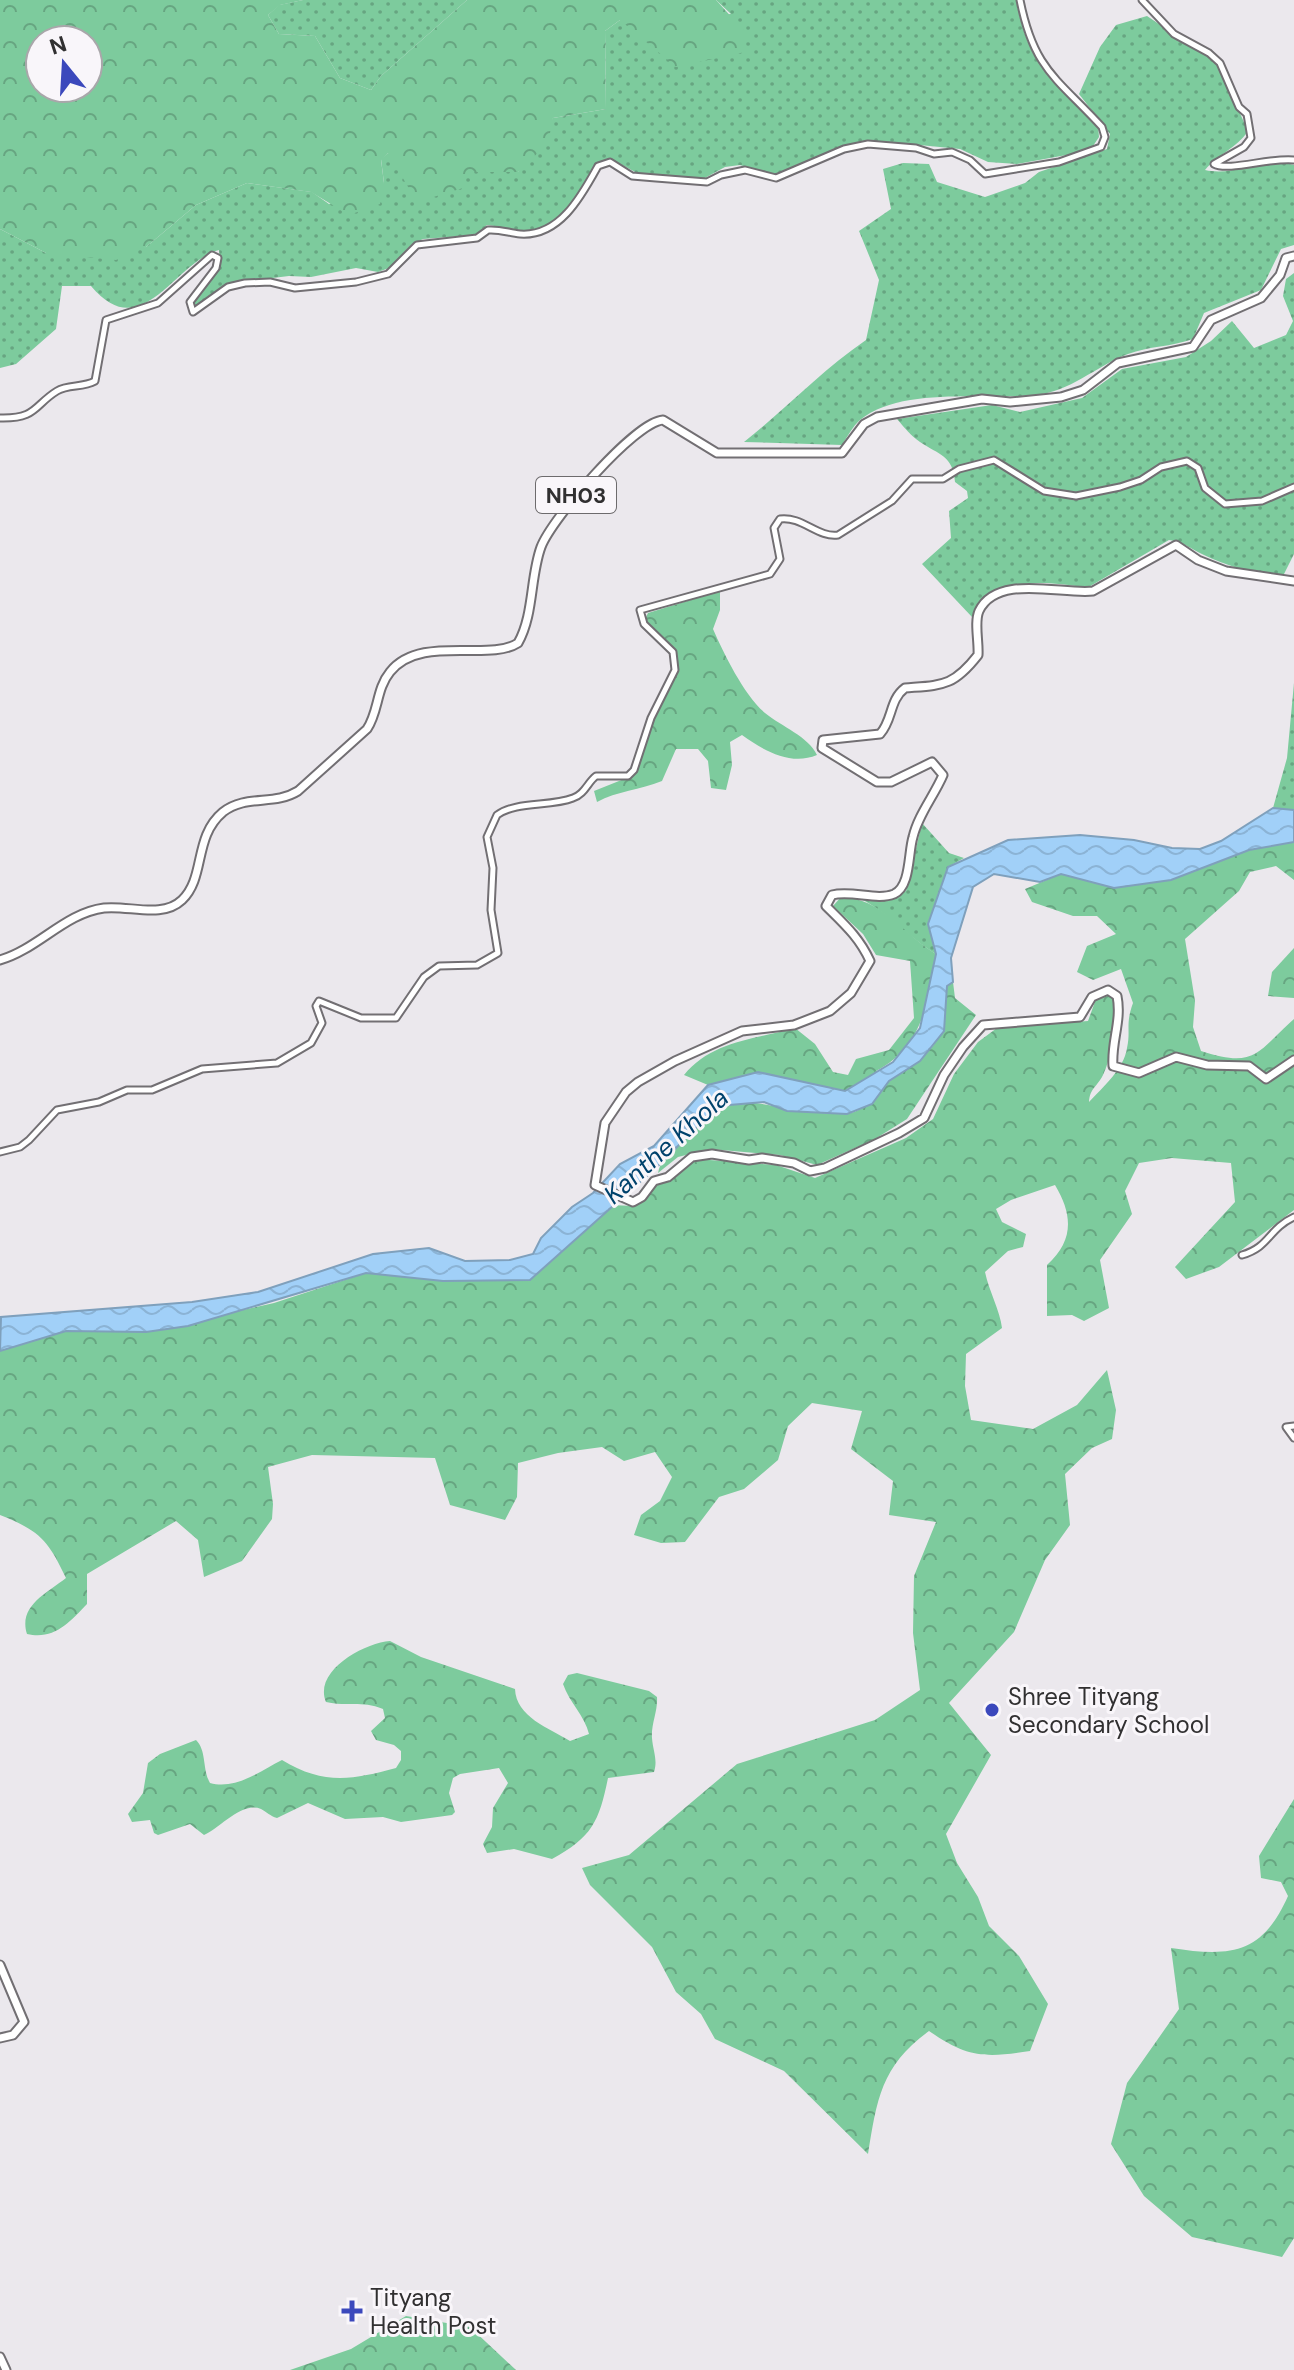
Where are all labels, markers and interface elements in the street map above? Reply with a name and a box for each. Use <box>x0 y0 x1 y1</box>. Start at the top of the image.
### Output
north arrow <box>24 24 104 104</box>
text: N <box>46 29 70 62</box>
road number: NH03 <box>536 477 616 513</box>
water label: Kanthe Khola <box>596 1081 736 1211</box>
place label: Shree Tityang Secondary School <box>1008 1681 1209 1740</box>
marker: Shree Tityang Secondary School <box>983 1701 1001 1719</box>
place label: Tityang Health Post <box>370 2282 496 2341</box>
marker: Tityang Health Post <box>341 2300 363 2322</box>

